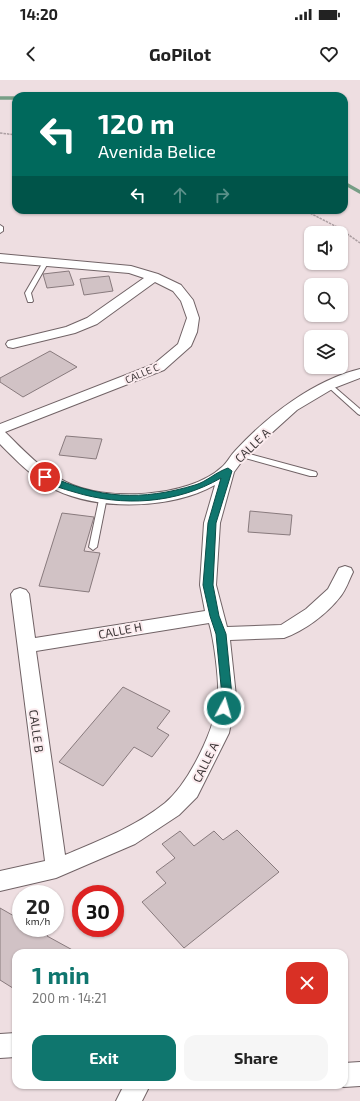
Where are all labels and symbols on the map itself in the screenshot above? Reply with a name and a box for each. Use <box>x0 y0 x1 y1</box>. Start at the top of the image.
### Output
street label: CALLE C <box>123 360 161 386</box>
street label: CALLE A <box>232 425 273 465</box>
pin <box>28 460 62 494</box>
street label: CALLE H <box>97 619 143 641</box>
position arrow <box>203 687 245 729</box>
street label: CALLE B <box>27 708 47 754</box>
street label: CALLE A <box>189 739 221 784</box>
speed limit sign: 30 <box>72 885 124 937</box>

